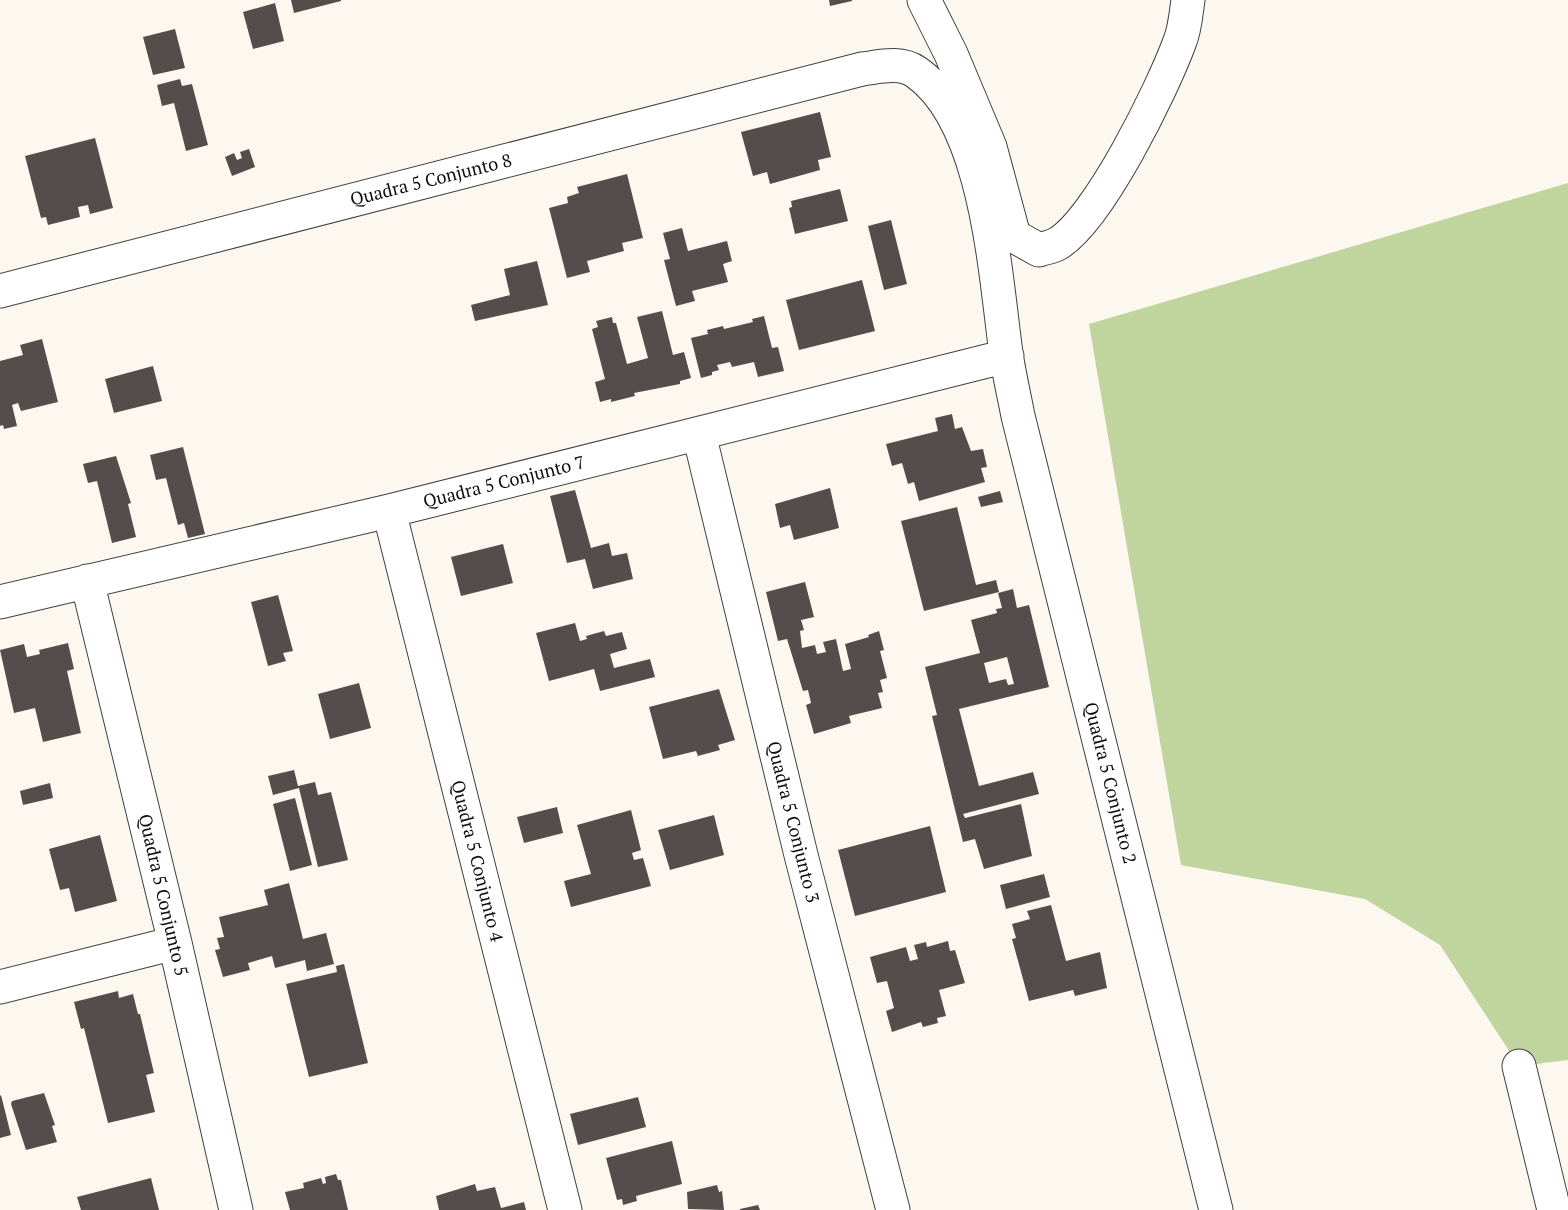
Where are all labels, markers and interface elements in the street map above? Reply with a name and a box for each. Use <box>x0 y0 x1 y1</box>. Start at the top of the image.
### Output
street label: Quadra 5 Conjunto 8 <box>347 147 514 211</box>
street label: Quadra 5 Conjunto 7 <box>420 449 587 513</box>
street label: Quadra 5 Conjunto 2 <box>1079 699 1143 866</box>
street label: Quadra 5 Conjunto 3 <box>762 738 826 905</box>
street label: Quadra 5 Conjunto 4 <box>446 777 510 944</box>
street label: Quadra 5 Conjunto 5 <box>134 811 194 978</box>

